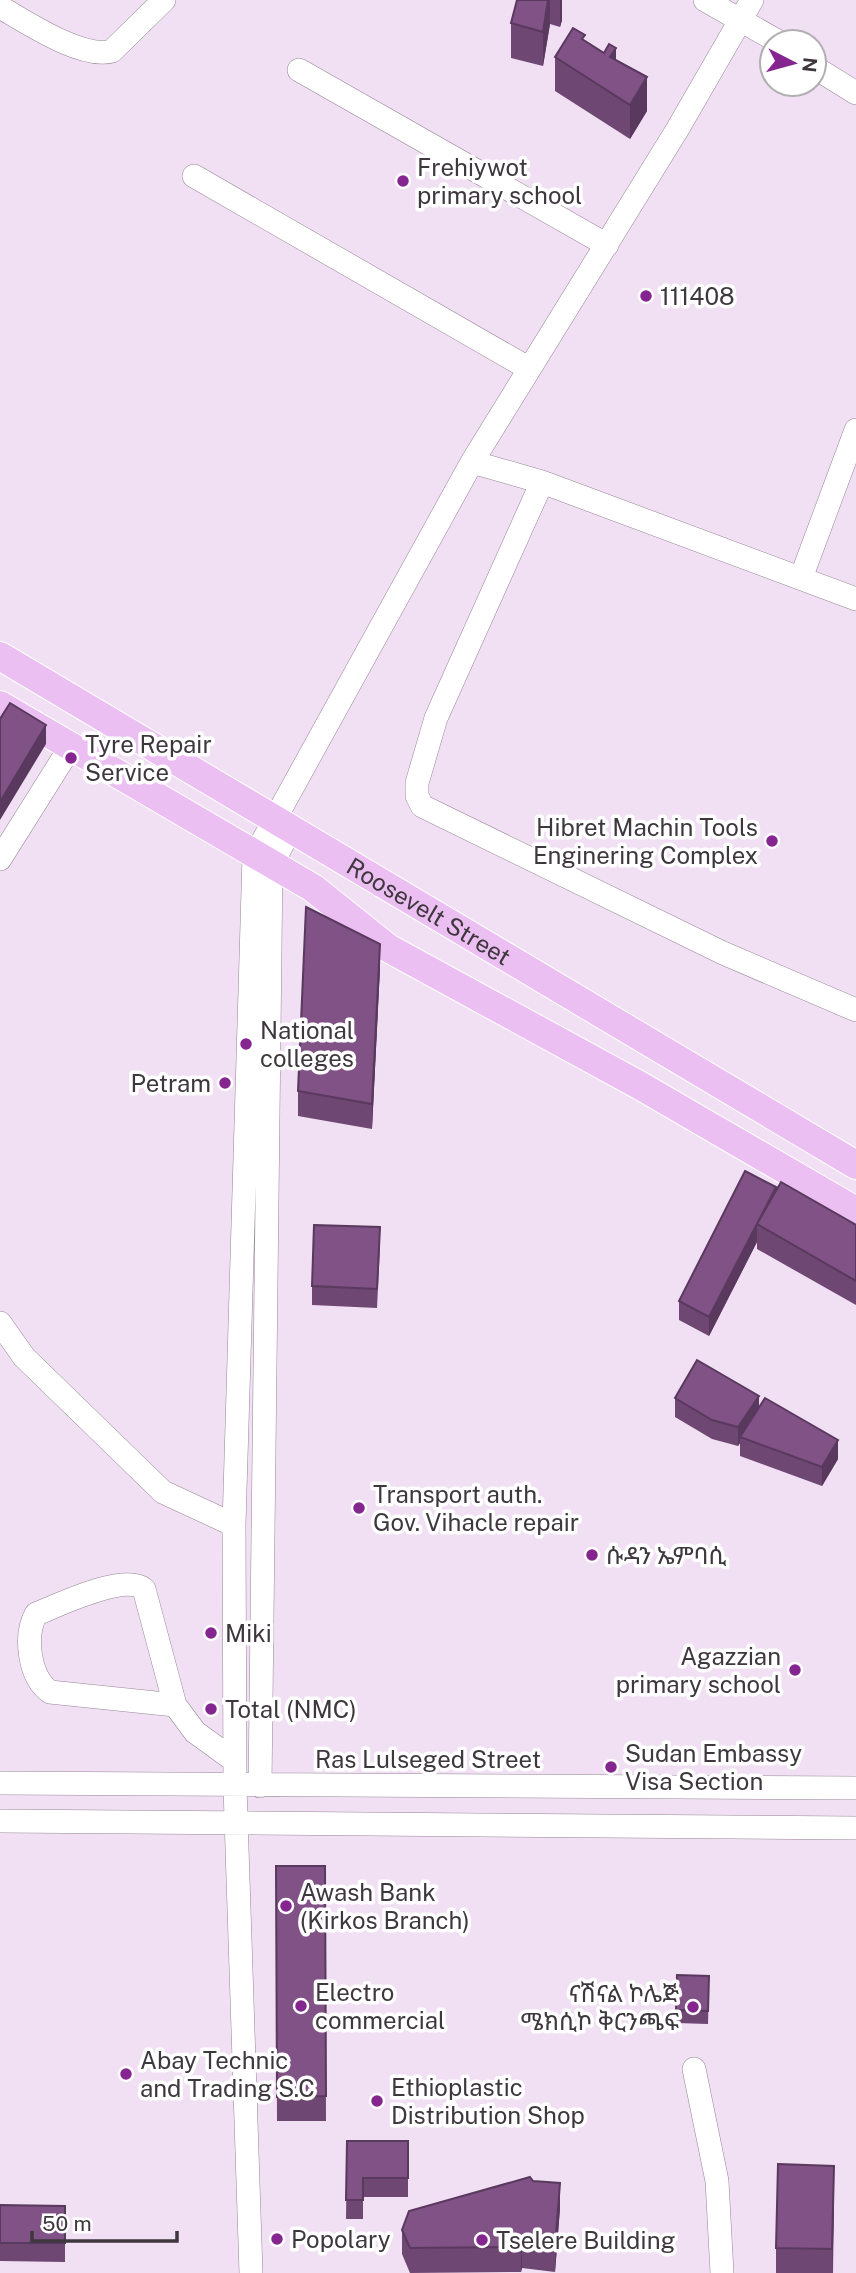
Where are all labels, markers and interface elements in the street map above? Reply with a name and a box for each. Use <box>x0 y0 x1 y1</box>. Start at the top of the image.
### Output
north arrow <box>758 28 828 98</box>
text: N <box>798 56 822 73</box>
place label: Frehiywot primary school <box>417 153 582 209</box>
marker: Frehiywot primary school <box>395 173 411 189</box>
place label: 111408 <box>660 282 734 310</box>
marker: 111408 <box>638 288 654 304</box>
place label: Tyre Repair Service <box>85 730 212 786</box>
marker: Tyre Repair Service <box>63 750 79 766</box>
place label: Hibret Machin Tools Enginering Complex <box>533 813 758 869</box>
marker: Hibret Machin Tools Enginering Complex <box>764 833 780 849</box>
street label: Roosevelt Street <box>342 852 516 971</box>
place label: National colleges <box>260 1016 354 1072</box>
marker: National colleges <box>238 1036 254 1052</box>
place label: Petram <box>131 1069 211 1097</box>
marker: Petram <box>217 1075 233 1091</box>
place label: Transport auth. Gov. Vihacle repair <box>373 1480 579 1536</box>
marker: Transport auth. Gov. Vihacle repair <box>351 1500 367 1516</box>
place label: ሱዳን ኤምባሲ <box>606 1541 726 1569</box>
marker: ሱዳን ኤምባሲ <box>584 1547 600 1563</box>
place label: Miki <box>225 1619 272 1647</box>
marker: Miki <box>203 1625 219 1641</box>
place label: Agazzian primary school <box>616 1642 781 1698</box>
marker: Agazzian primary school <box>787 1662 803 1678</box>
place label: Total (NMC) <box>225 1695 357 1723</box>
marker: Total (NMC) <box>203 1701 219 1717</box>
place label: Sudan Embassy Visa Section <box>625 1739 802 1795</box>
street label: Ras Lulseged Street <box>315 1745 541 1773</box>
marker: Sudan Embassy Visa Section <box>603 1759 619 1775</box>
place label: Awash Bank (Kirkos Branch) <box>300 1878 470 1934</box>
marker: Awash Bank (Kirkos Branch) <box>278 1898 294 1914</box>
place label: Electro commercial <box>315 1978 445 2034</box>
place label: ናሽናል ኮሌጅ ሜክሲኮ ቅርንጫፍ <box>521 1979 680 2035</box>
marker: Electro commercial <box>293 1998 309 2014</box>
marker: ናሽናል ኮሌጅ ሜክሲኮ ቅርንጫፍ <box>685 1999 701 2015</box>
place label: Abay Technic and Trading S.C <box>140 2046 315 2102</box>
marker: Abay Technic and Trading S.C <box>118 2066 134 2082</box>
place label: Ethioplastic Distribution Shop <box>391 2073 585 2129</box>
marker: Ethioplastic Distribution Shop <box>369 2093 385 2109</box>
scale bar <box>32 2200 177 2244</box>
text: 50 m <box>42 2211 92 2236</box>
place label: Popolary <box>291 2225 391 2253</box>
place label: Tselere Building <box>496 2226 675 2254</box>
marker: Popolary <box>269 2231 285 2247</box>
marker: Tselere Building <box>474 2232 490 2248</box>

